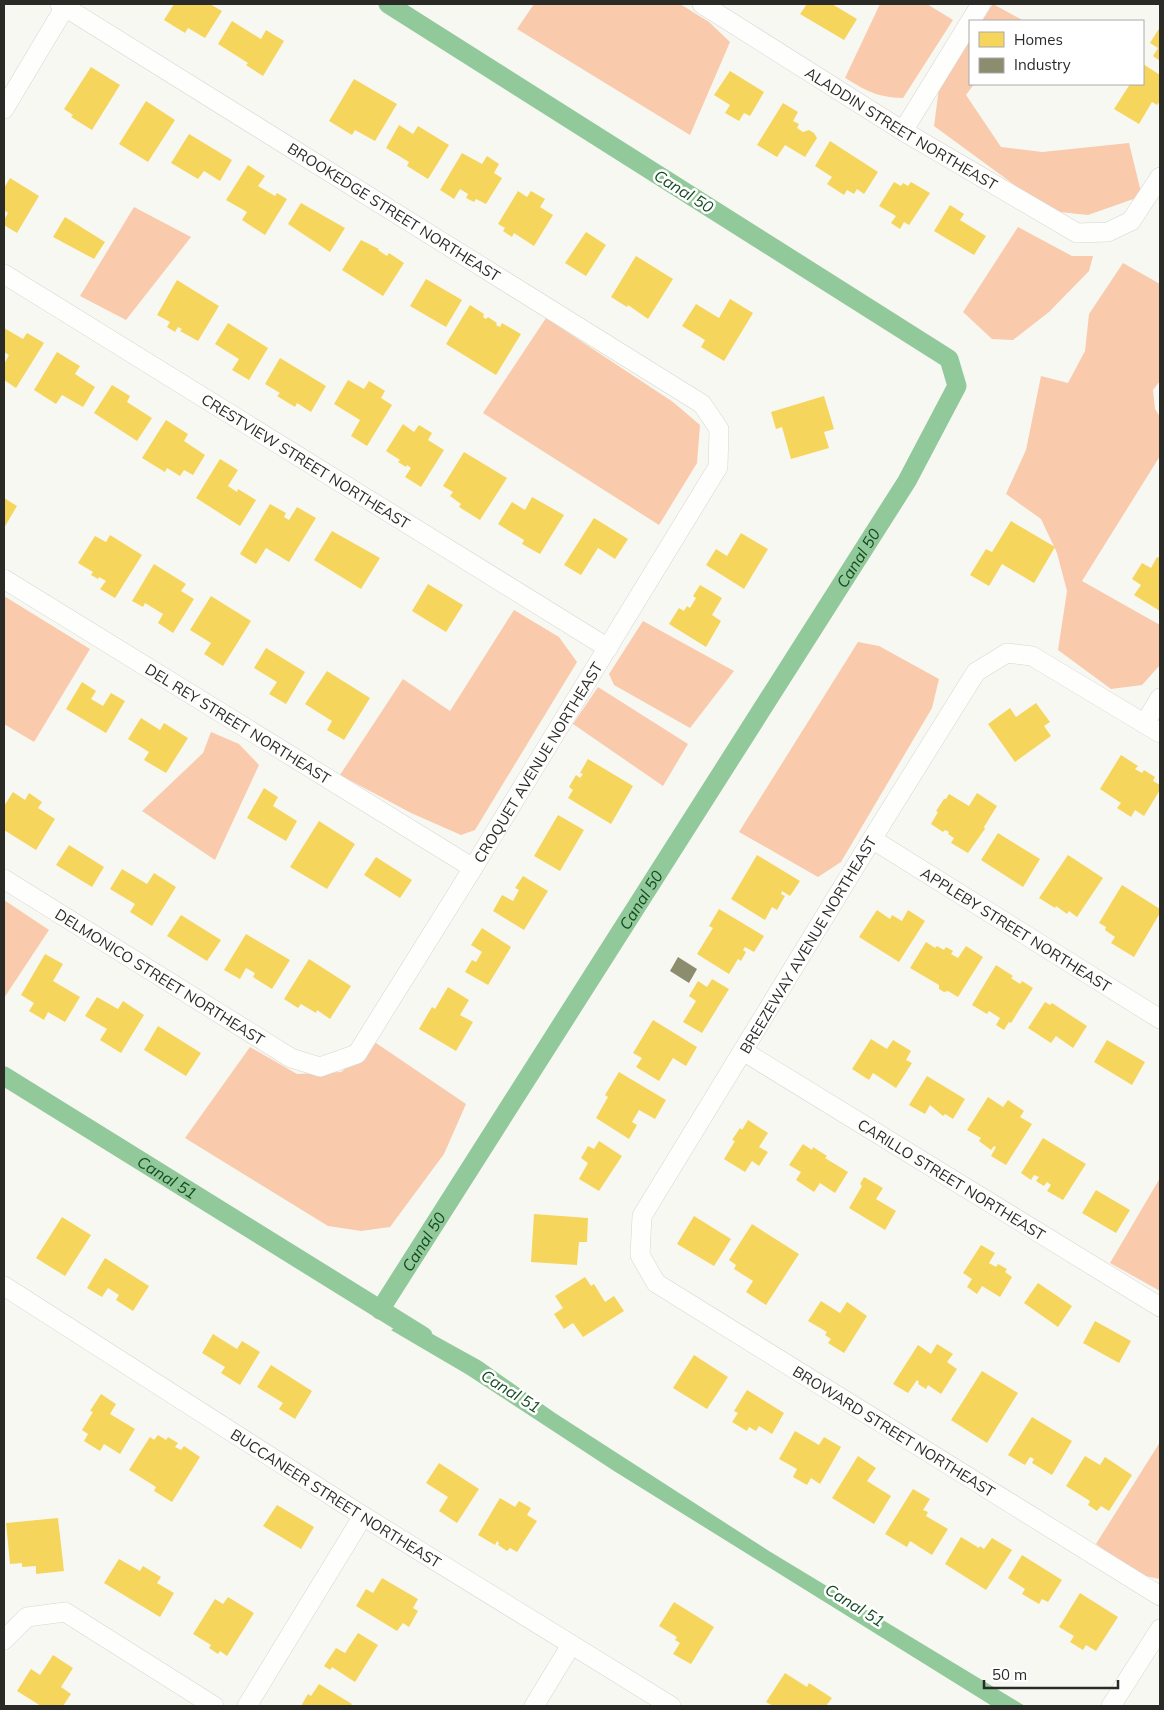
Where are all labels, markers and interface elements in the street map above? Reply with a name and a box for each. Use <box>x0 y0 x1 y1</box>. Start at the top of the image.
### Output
legend <box>969 20 1144 85</box>
text: Homes <box>1014 30 1063 49</box>
text: Industry <box>1014 55 1071 74</box>
street label: ALADDIN STREET NORTHEAST <box>802 62 1001 194</box>
street label: BROOKEDGE STREET NORTHEAST <box>284 138 504 286</box>
water label: Canal 50 <box>651 165 718 217</box>
street label: CRESTVIEW STREET NORTHEAST <box>198 389 414 533</box>
water label: Canal 50 <box>832 524 884 592</box>
street label: CROQUET AVENUE NORTHEAST <box>469 658 606 866</box>
street label: DEL REY STREET NORTHEAST <box>142 659 334 788</box>
street label: BREEZEWAY AVENUE NORTHEAST <box>735 833 881 1057</box>
street label: APPLEBY STREET NORTHEAST <box>917 863 1115 996</box>
water label: Canal 50 <box>614 866 667 933</box>
street label: DELMONICO STREET NORTHEAST <box>52 904 268 1049</box>
street label: CARILLO STREET NORTHEAST <box>854 1114 1049 1244</box>
water label: Canal 51 <box>134 1151 201 1203</box>
water label: Canal 50 <box>397 1208 450 1275</box>
street label: BROWARD STREET NORTHEAST <box>790 1361 999 1501</box>
water label: Canal 51 <box>478 1365 544 1417</box>
street label: BUCCANEER STREET NORTHEAST <box>227 1424 445 1572</box>
water label: Canal 51 <box>822 1579 888 1631</box>
scale bar <box>984 1658 1118 1690</box>
text: 50 m <box>992 1665 1027 1684</box>

